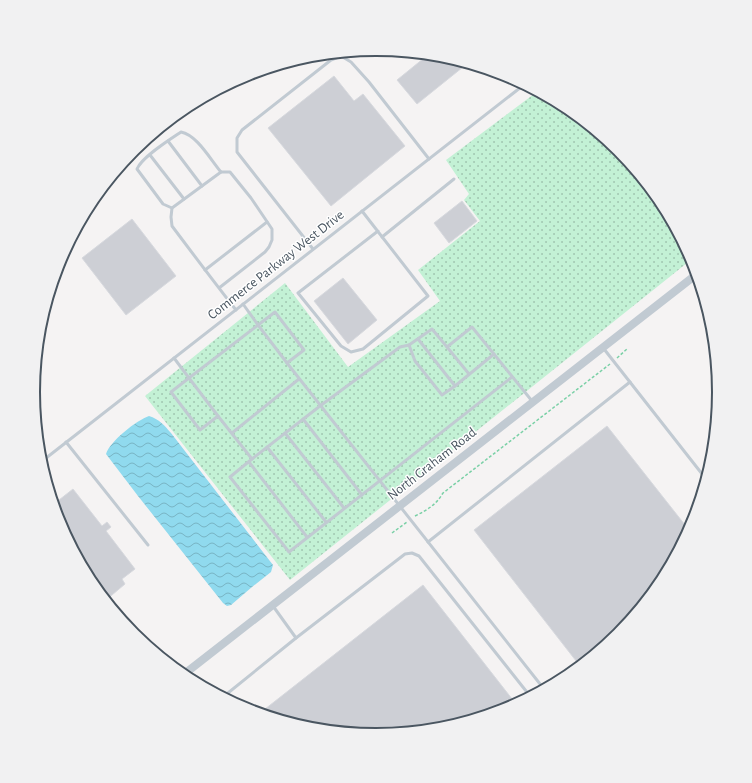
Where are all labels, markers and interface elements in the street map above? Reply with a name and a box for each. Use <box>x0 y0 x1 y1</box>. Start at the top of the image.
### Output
street label: Commerce Parkway West Drive <box>205 208 347 322</box>
street label: North Graham Road <box>385 425 479 503</box>

